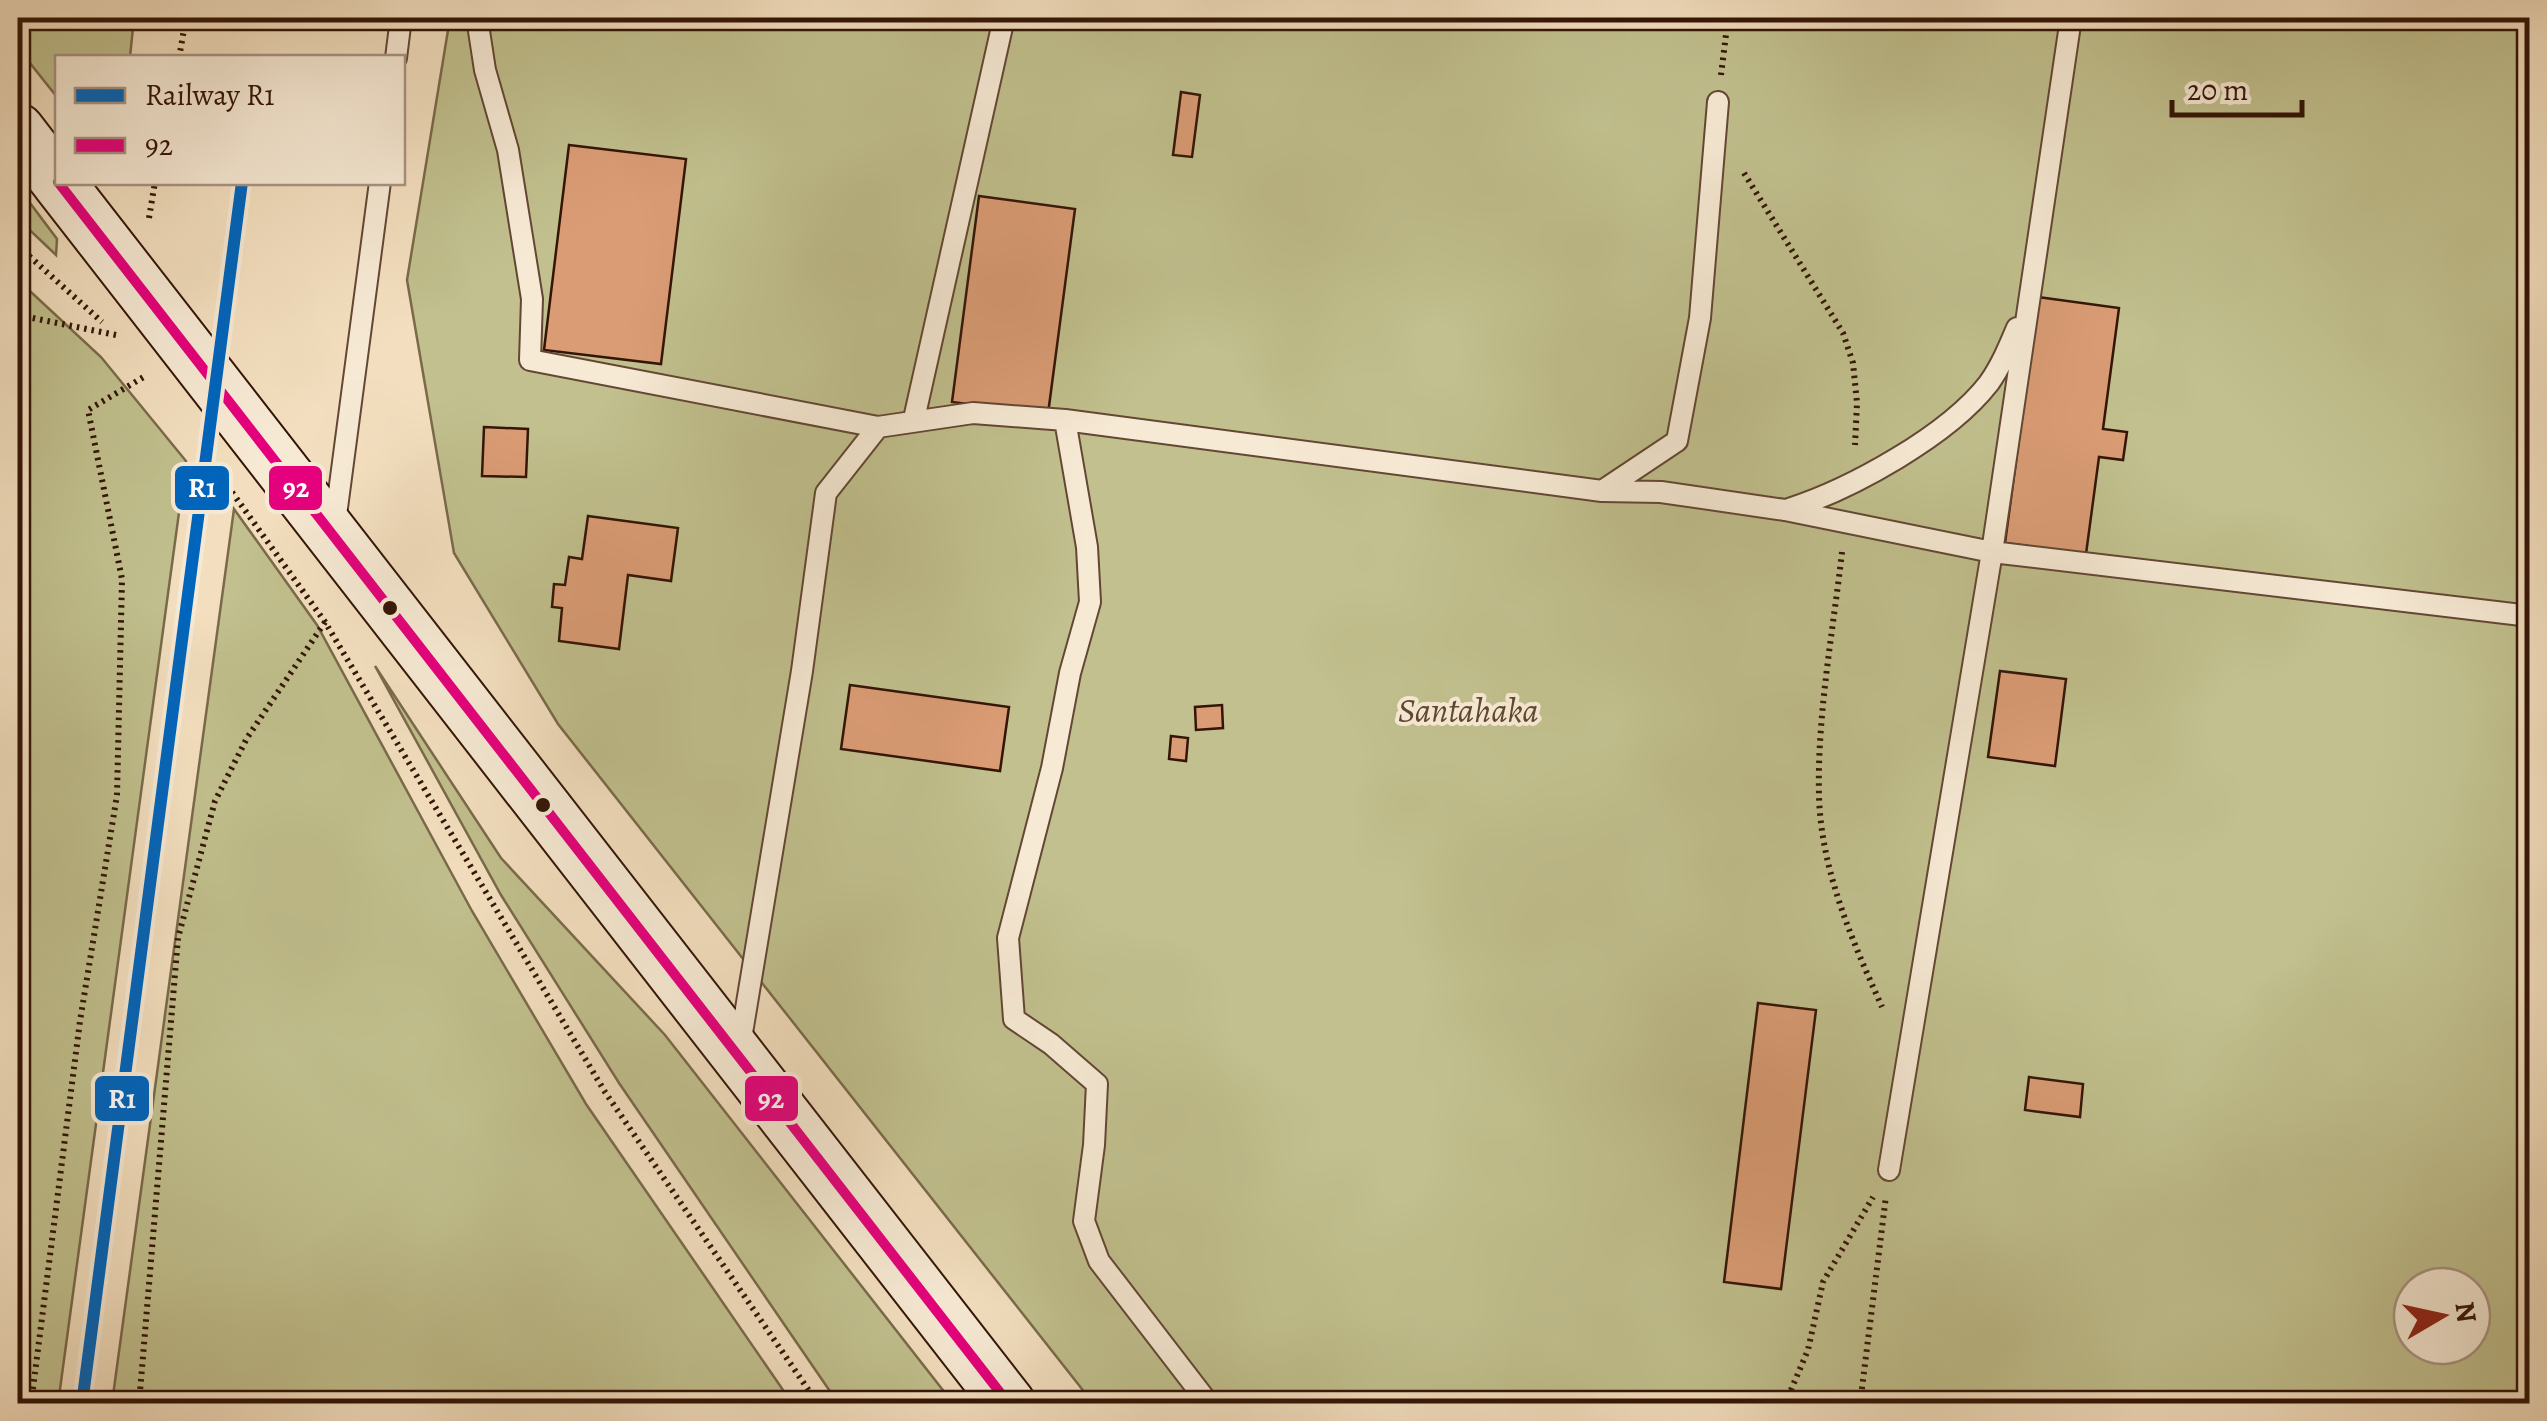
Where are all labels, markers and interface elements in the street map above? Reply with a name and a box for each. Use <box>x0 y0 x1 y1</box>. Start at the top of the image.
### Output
legend <box>55 55 405 185</box>
scale bar <box>2172 55 2302 117</box>
text: 20 m <box>2187 70 2248 110</box>
text: Railway R1 <box>145 75 274 115</box>
text: 92 <box>145 125 173 165</box>
line badge: R1 <box>173 464 231 512</box>
line badge: 92 <box>267 464 324 512</box>
text: R1 <box>188 469 216 507</box>
text: 92 <box>283 469 310 507</box>
unlabelled marker <box>380 598 400 618</box>
park label: Santahaka <box>1398 686 1538 734</box>
unlabelled marker <box>533 795 553 815</box>
line badge: R1 <box>93 1074 151 1123</box>
line badge: 92 <box>743 1074 800 1123</box>
text: R1 <box>108 1080 136 1118</box>
text: 92 <box>758 1080 785 1118</box>
north arrow <box>2392 1266 2492 1366</box>
text: N <box>2445 1299 2486 1325</box>

